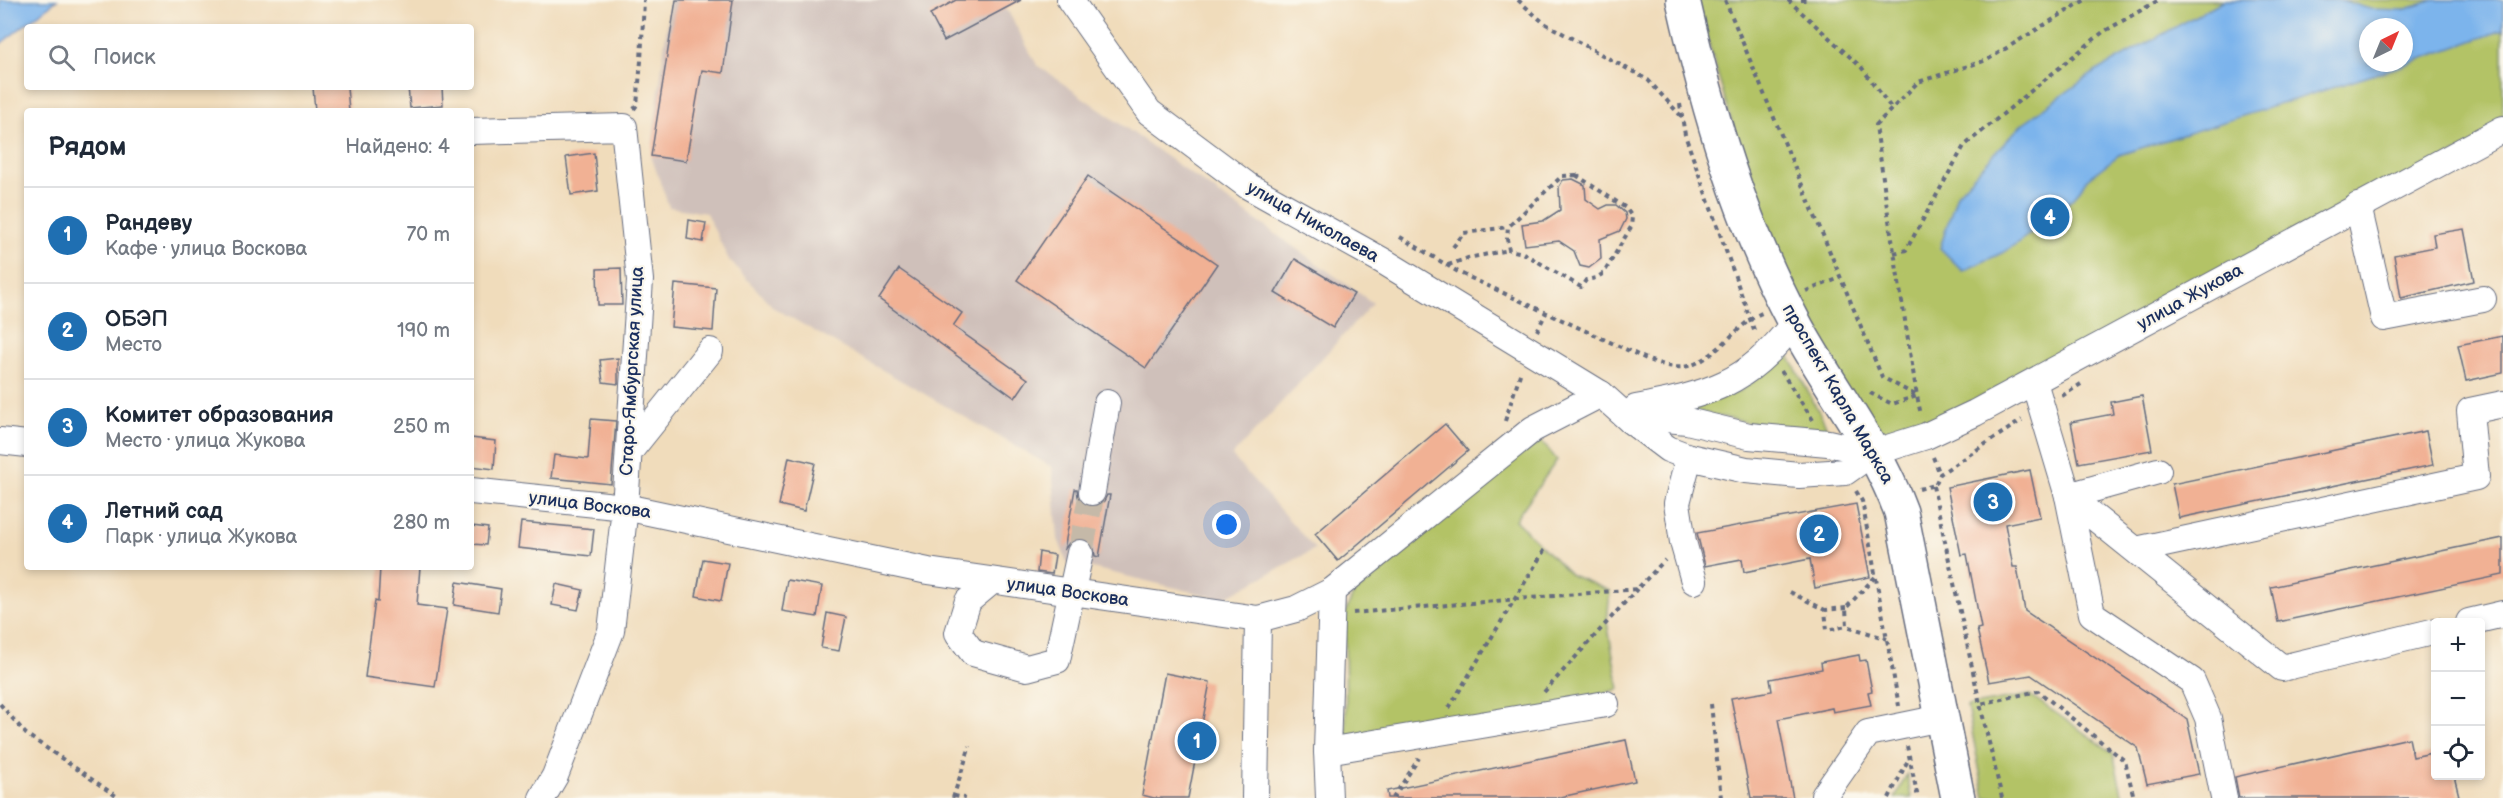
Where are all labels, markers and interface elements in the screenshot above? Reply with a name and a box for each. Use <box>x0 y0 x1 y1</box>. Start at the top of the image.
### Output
north arrow <box>2359 18 2413 72</box>
search box <box>24 24 474 90</box>
icon: search <box>45 41 78 74</box>
text: Поиск <box>93 44 156 71</box>
text: Рядом <box>48 132 126 163</box>
text: Найдено: 4 <box>345 135 450 159</box>
street label: улица Николаева <box>1243 177 1383 267</box>
pin: 4 <box>2030 194 2070 240</box>
text: Рандеву <box>105 210 192 237</box>
text: 1 <box>63 223 72 247</box>
text: 70 m <box>406 223 450 247</box>
text: Кафе · улица Воскова <box>105 237 307 261</box>
street label: улица Жукова <box>2134 259 2247 335</box>
street label: Старо-Ямбургская улица <box>616 265 648 476</box>
street label: проспект Карла Маркса <box>1778 300 1898 488</box>
text: ОБЭП <box>105 306 168 333</box>
text: 2 <box>62 319 73 343</box>
text: 190 m <box>397 319 450 343</box>
text: Место <box>105 333 162 357</box>
text: Комитет образования <box>105 402 334 429</box>
text: 3 <box>62 415 73 439</box>
text: 250 m <box>393 415 450 439</box>
text: Место · улица Жукова <box>105 429 306 453</box>
pin: 3 <box>1974 480 2012 524</box>
street label: улица Воскова <box>528 487 653 523</box>
text: Летний сад <box>105 498 223 525</box>
your location <box>1212 510 1241 539</box>
text: 4 <box>62 511 73 535</box>
text: 280 m <box>393 511 450 535</box>
pin: 2 <box>1800 512 1838 556</box>
text: Парк · улица Жукова <box>105 525 297 549</box>
street label: улица Воскова <box>1006 573 1131 611</box>
map controls <box>2431 618 2485 780</box>
button: + <box>2431 618 2485 672</box>
button: − <box>2431 672 2485 726</box>
pin: 1 <box>1178 718 1216 764</box>
button: locate <box>2431 726 2485 780</box>

